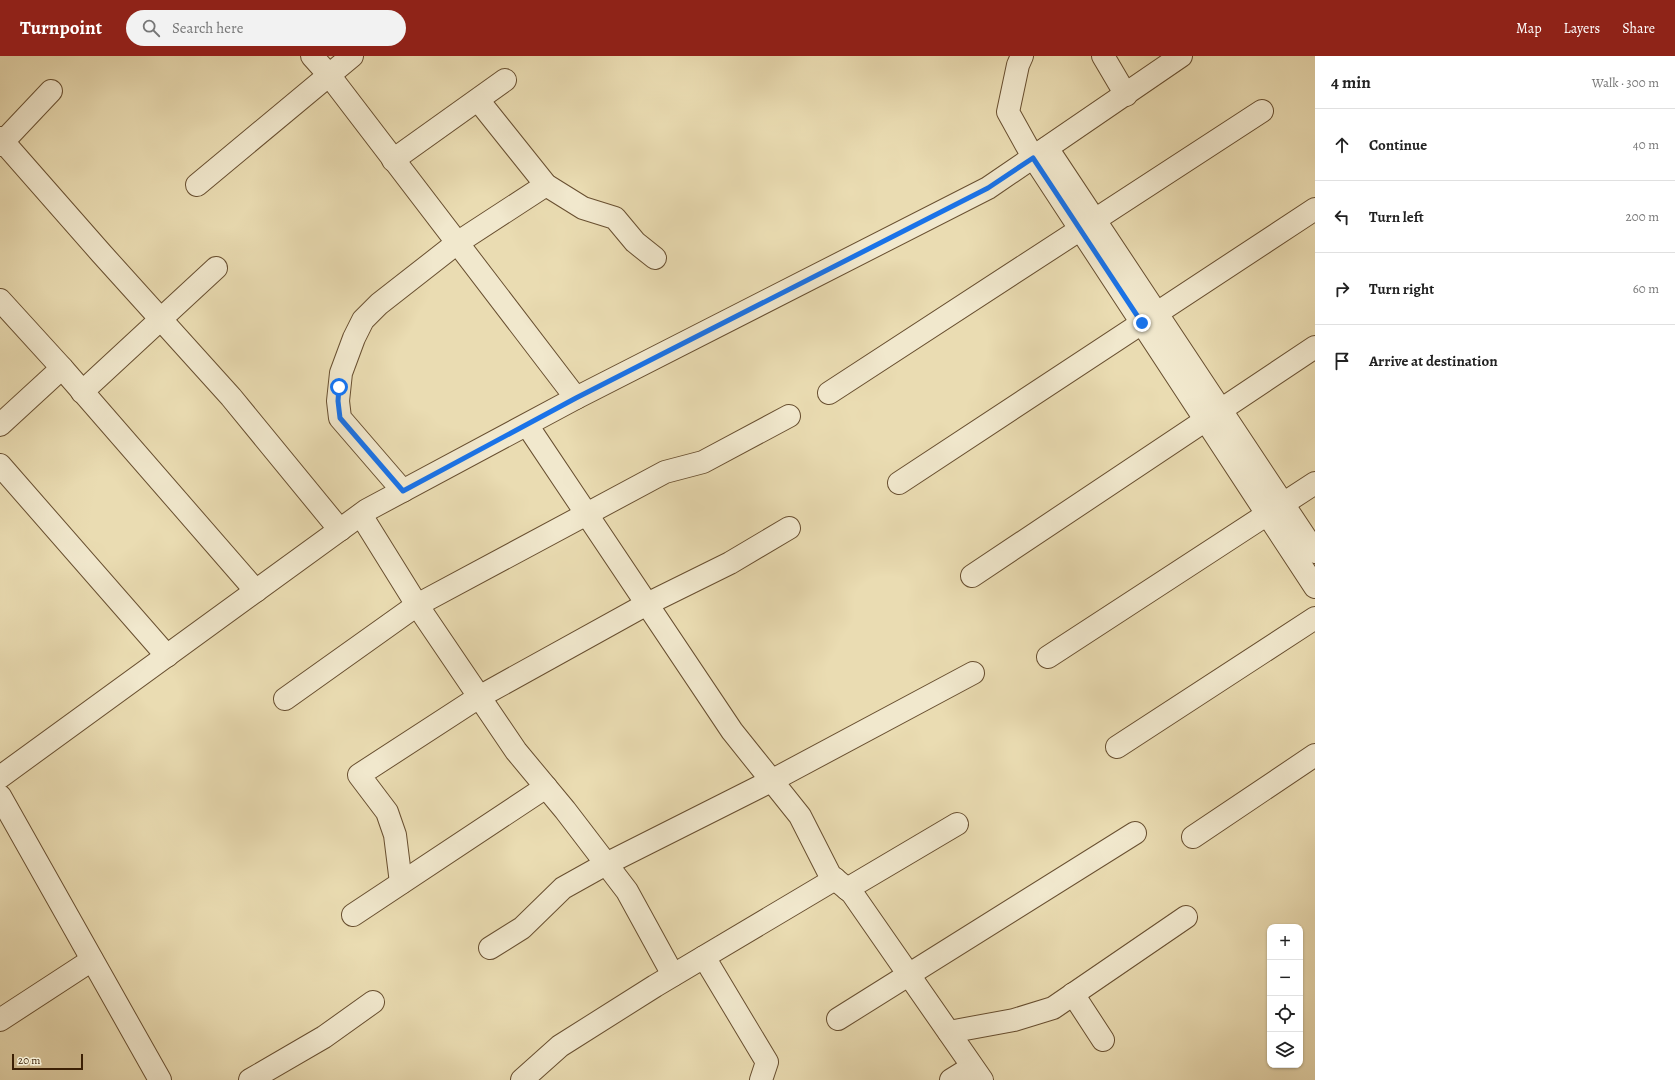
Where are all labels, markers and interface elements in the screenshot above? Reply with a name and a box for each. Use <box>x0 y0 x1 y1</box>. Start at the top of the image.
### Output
search box <box>126 10 406 46</box>
text: Turnpoint <box>20 15 102 41</box>
icon: search <box>140 17 162 39</box>
text: Search here <box>172 18 243 38</box>
text: Map <box>1516 19 1542 38</box>
text: Layers <box>1564 19 1600 38</box>
text: Share <box>1622 19 1655 38</box>
text: 4 min <box>1331 71 1371 94</box>
text: Walk · 300 m <box>1592 74 1659 91</box>
icon: ahead <box>1331 134 1353 156</box>
text: Continue <box>1369 135 1427 155</box>
text: 40 m <box>1633 136 1659 153</box>
icon: left <box>1331 206 1353 228</box>
text: Turn left <box>1369 207 1424 227</box>
text: 200 m <box>1626 208 1659 225</box>
icon: right <box>1331 278 1353 300</box>
text: Turn right <box>1369 279 1434 299</box>
text: 60 m <box>1633 280 1659 297</box>
route end <box>1133 314 1151 332</box>
icon: arrive <box>1331 350 1353 372</box>
text: Arrive at destination <box>1369 351 1498 371</box>
route start <box>330 378 348 396</box>
map controls <box>1267 924 1303 1068</box>
button: + <box>1267 924 1303 960</box>
button: − <box>1267 960 1303 996</box>
button: locate <box>1267 996 1303 1032</box>
button: layers <box>1267 1032 1303 1068</box>
scale bar <box>12 1052 83 1071</box>
text: 20 m <box>18 1053 40 1068</box>

